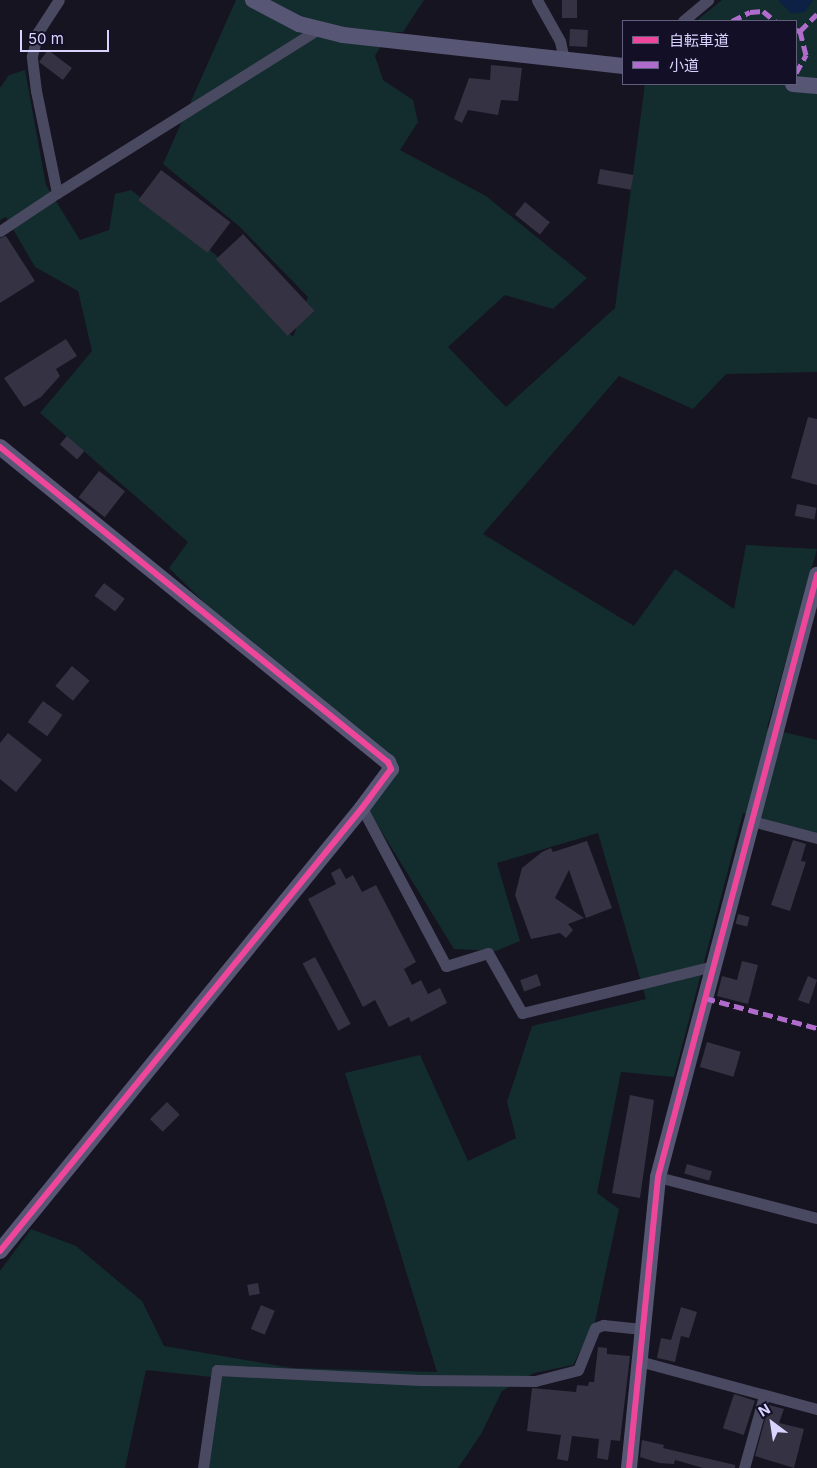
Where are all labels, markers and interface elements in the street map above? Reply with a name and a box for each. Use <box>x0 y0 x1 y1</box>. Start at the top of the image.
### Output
scale bar <box>22 20 111 52</box>
legend <box>622 20 797 85</box>
text: 50 m <box>28 29 64 48</box>
text: 自転車道 <box>669 31 729 50</box>
text: 小道 <box>669 56 699 75</box>
north arrow <box>747 1398 797 1448</box>
text: N <box>755 1400 773 1420</box>

